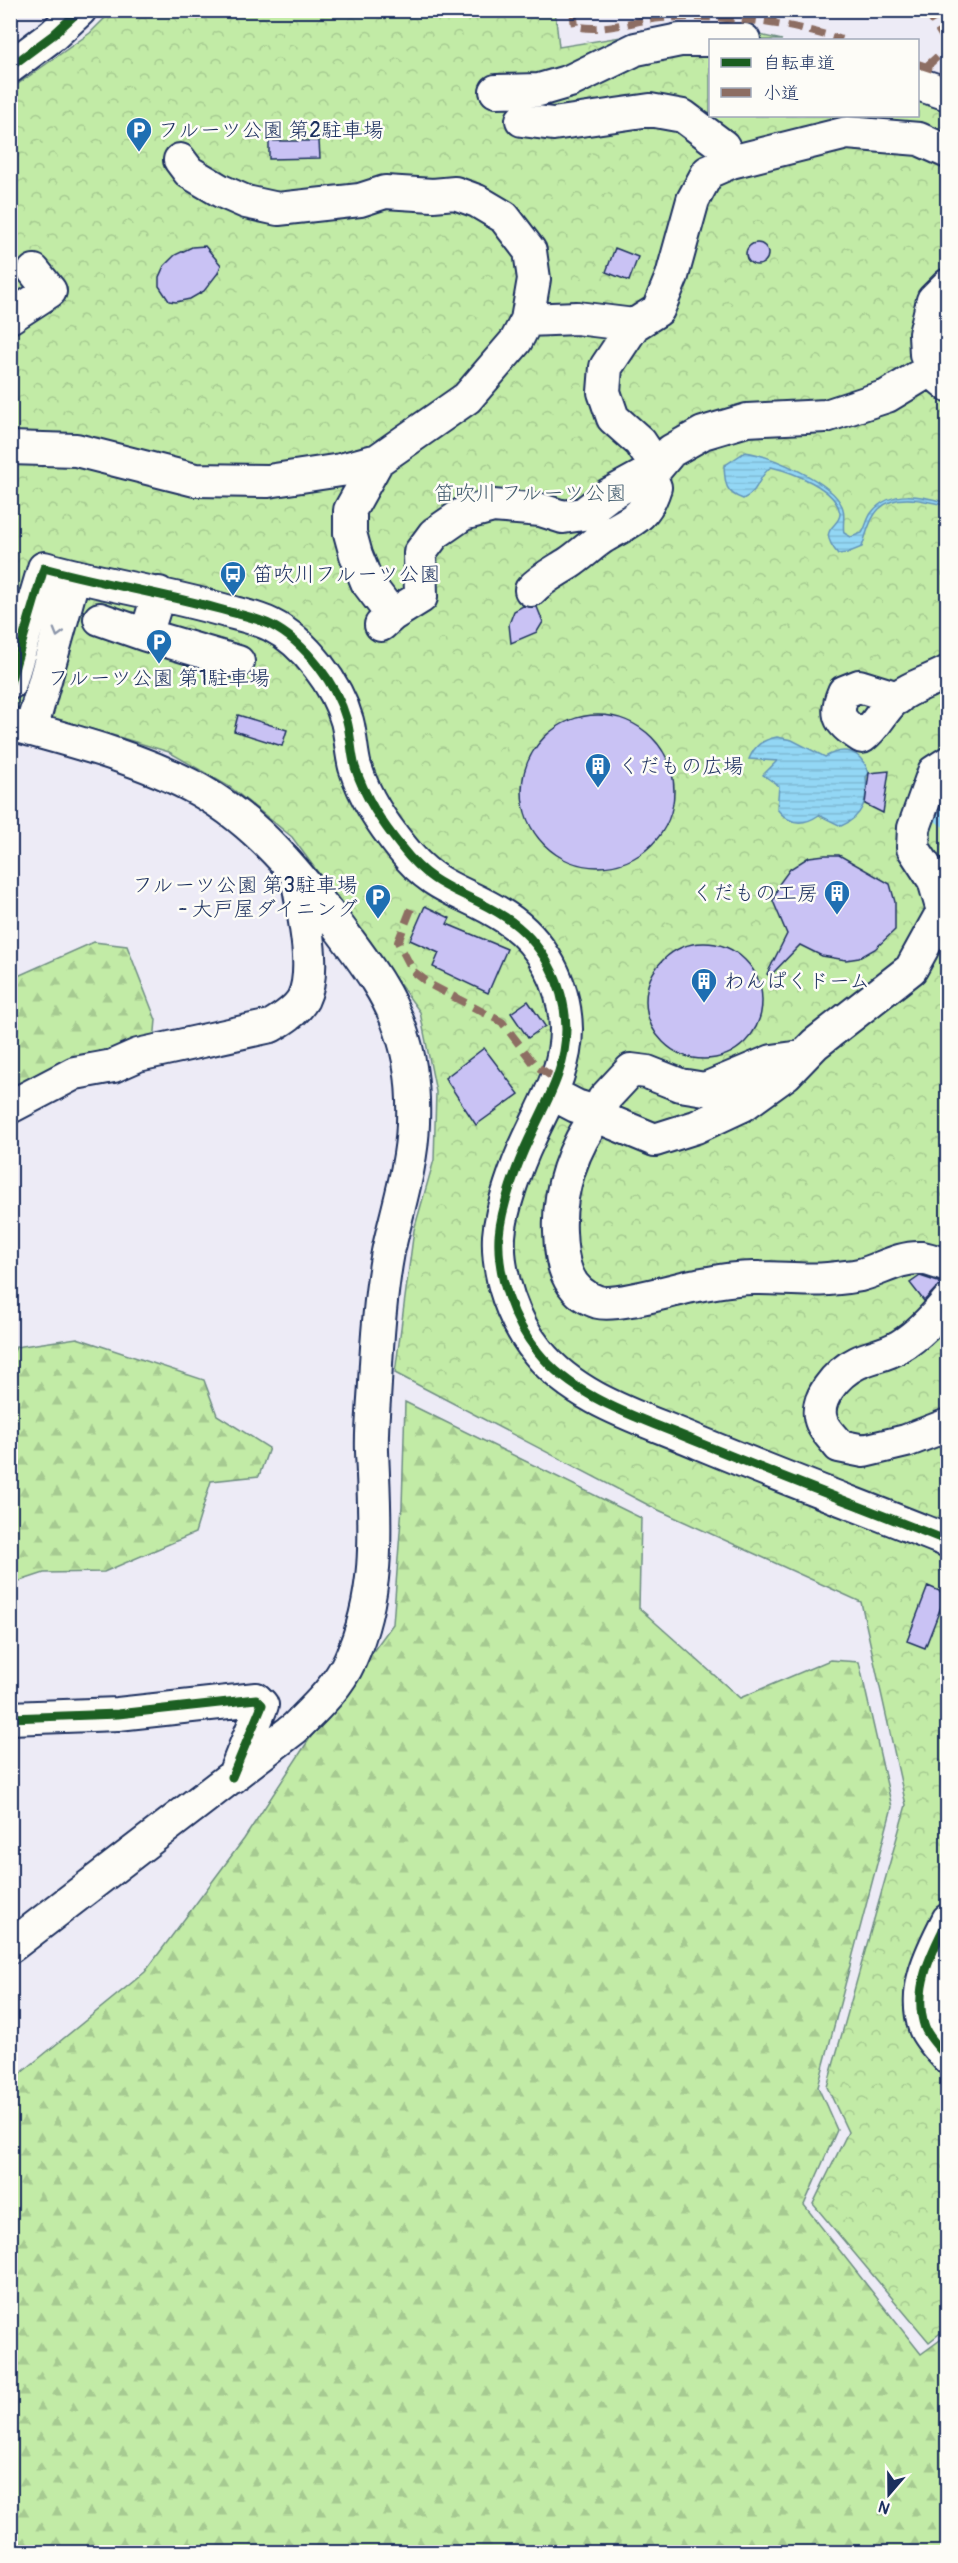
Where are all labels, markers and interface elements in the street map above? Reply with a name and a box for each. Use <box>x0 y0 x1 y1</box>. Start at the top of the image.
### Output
legend <box>709 39 919 117</box>
text: 自転車道 <box>763 52 835 75</box>
text: 小道 <box>763 82 799 105</box>
parking icon: フルーツ公園 第2駐車場 <box>124 115 154 153</box>
place label: フルーツ公園 第2駐車場 <box>158 117 384 144</box>
park label: 笛吹川 フルーツ公園 <box>433 480 627 507</box>
bus stop icon: 笛吹川フルーツ公園 <box>218 559 248 597</box>
place label: 笛吹川フルーツ公園 <box>252 561 441 588</box>
one-way arrow <box>53 627 65 638</box>
parking icon: フルーツ公園 第1駐車場 <box>144 627 174 665</box>
place label: フルーツ公園 第1駐車場 <box>48 665 270 692</box>
building icon: くだもの広場 <box>583 751 613 789</box>
place label: くだもの広場 <box>618 753 744 780</box>
place label: フルーツ公園 第3駐車場 - 大戸屋ダイニング <box>132 872 358 923</box>
building icon: くだもの工房 <box>822 878 852 916</box>
place label: くだもの工房 <box>692 880 818 907</box>
parking icon: フルーツ公園 第3駐車場 - 大戸屋ダイニング <box>363 882 393 920</box>
building icon: わんぱくドーム <box>689 966 719 1004</box>
place label: わんぱくドーム <box>724 968 870 995</box>
north arrow <box>859 2464 919 2524</box>
text: N <box>876 2496 893 2518</box>

